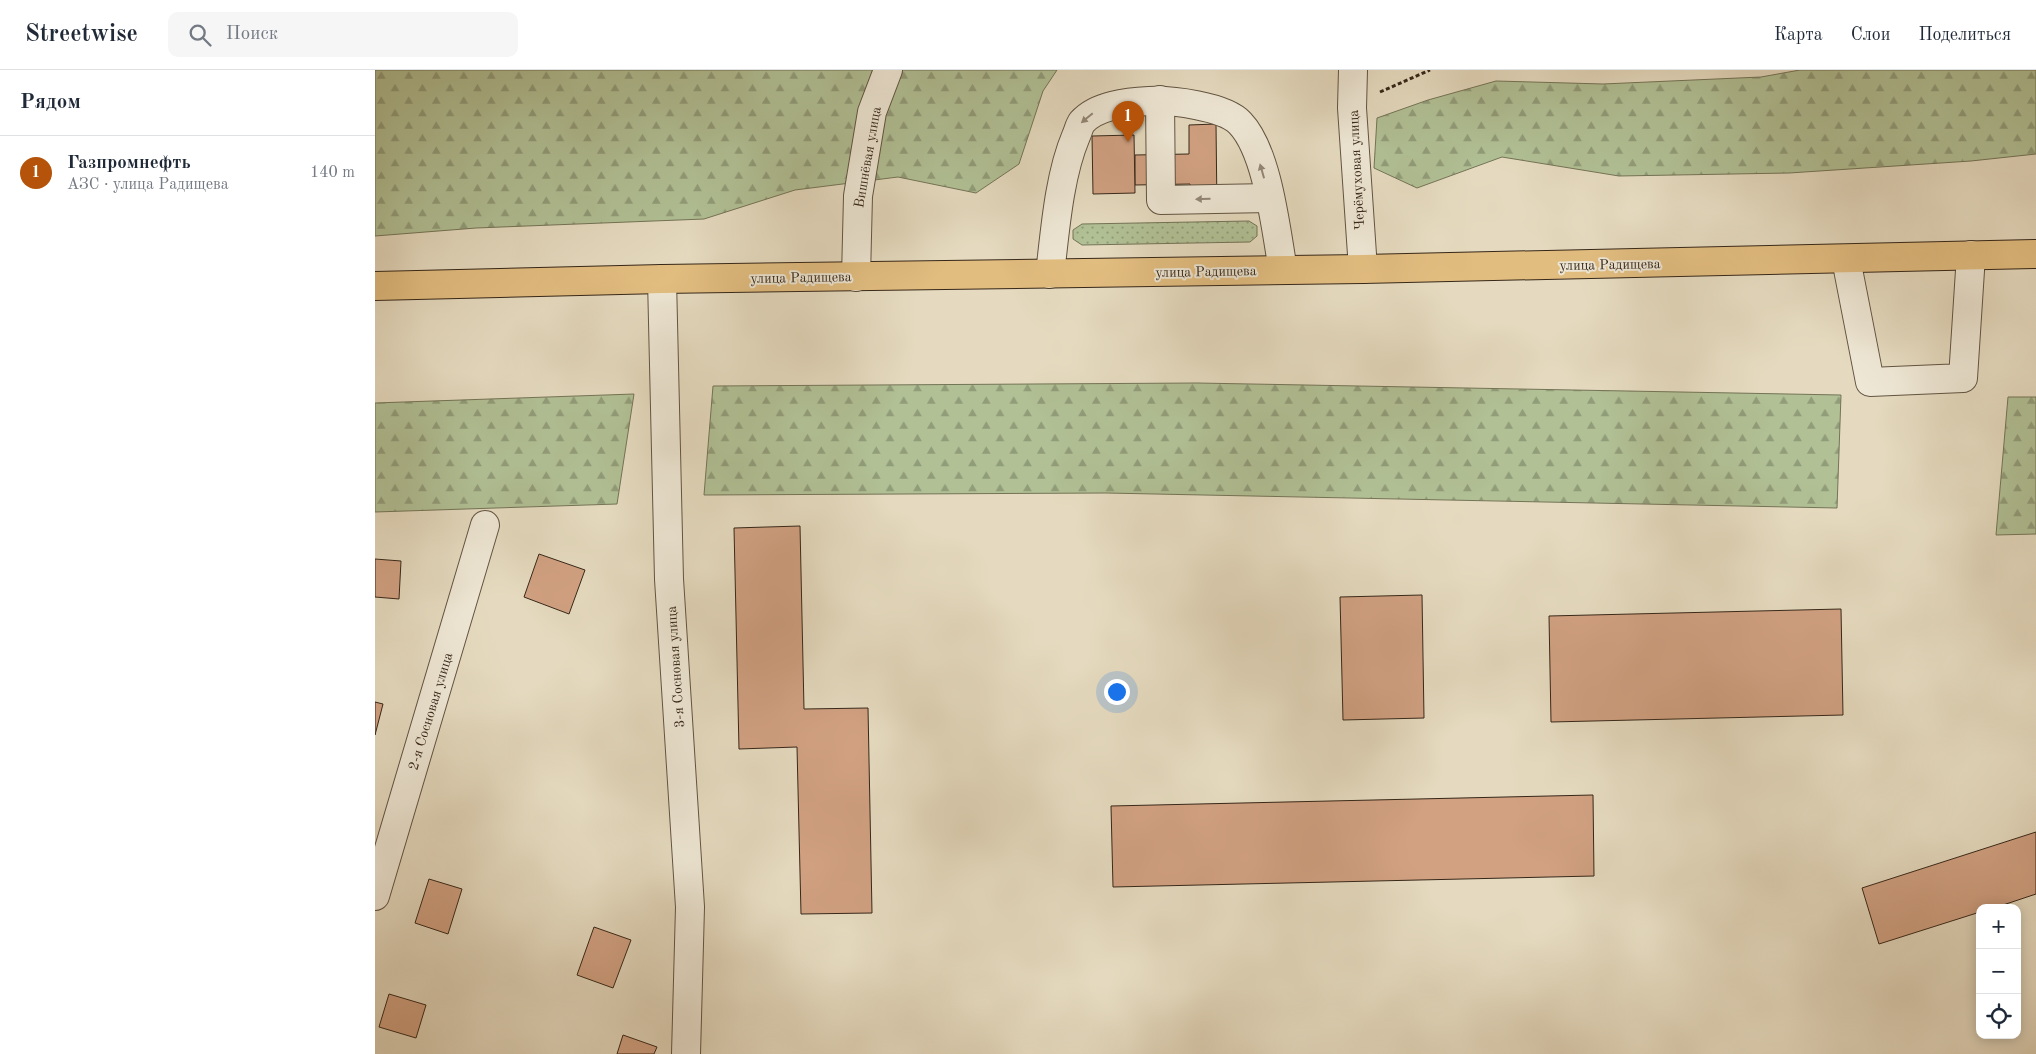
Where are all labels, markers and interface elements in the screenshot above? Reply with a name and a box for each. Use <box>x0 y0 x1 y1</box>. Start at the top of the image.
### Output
search box <box>168 12 518 57</box>
icon: search <box>186 21 214 49</box>
text: Streetwise <box>25 23 138 47</box>
text: Поиск <box>226 25 278 44</box>
text: Карта <box>1774 26 1823 44</box>
text: Слои <box>1851 26 1890 44</box>
text: Поделиться <box>1918 26 2011 44</box>
text: Рядом <box>20 92 81 113</box>
pin: 1 <box>1112 101 1144 142</box>
street label: Вишнёвая улица <box>852 105 884 209</box>
street label: Черёмуховая улица <box>1347 109 1367 230</box>
one-way arrow <box>1081 113 1094 124</box>
text: Газпромнефть <box>67 154 191 173</box>
one-way arrow <box>1258 164 1266 179</box>
text: 1 <box>31 165 41 181</box>
text: 140 m <box>310 165 355 181</box>
text: АЗС · улица Радищева <box>67 177 229 193</box>
one-way arrow <box>1195 195 1211 203</box>
street label: улица Радищева <box>1559 257 1661 273</box>
street label: улица Радищева <box>1155 264 1257 280</box>
street label: улица Радищева <box>750 270 852 286</box>
street label: 3-я Сосновая улица <box>665 605 687 728</box>
street label: 2-я Сосновая улица <box>406 651 456 772</box>
your location <box>1104 679 1130 705</box>
map controls <box>1976 904 2021 1039</box>
button: + <box>1976 904 2021 949</box>
button: − <box>1976 949 2021 994</box>
button: locate <box>1976 994 2021 1039</box>

